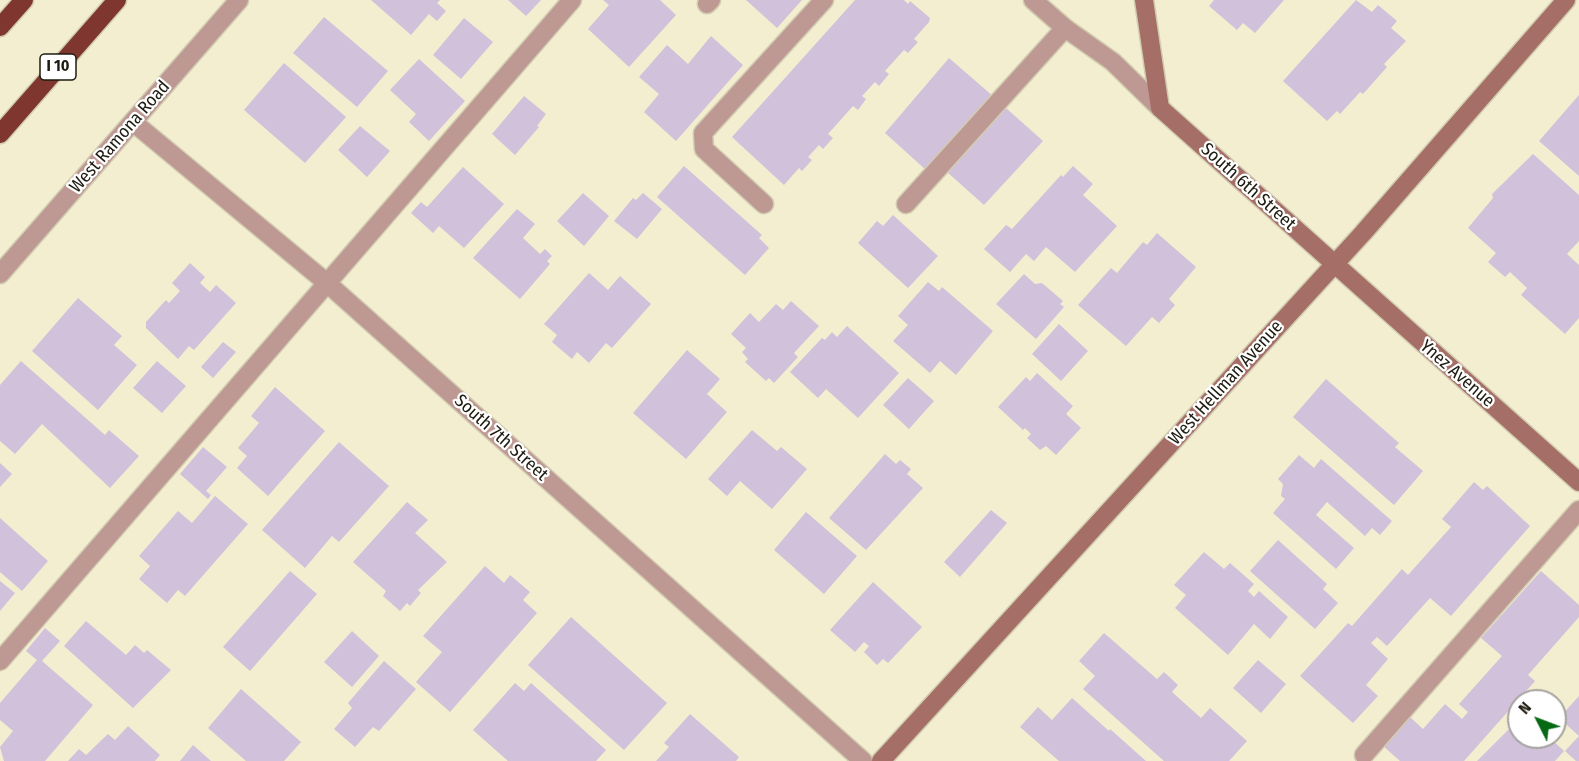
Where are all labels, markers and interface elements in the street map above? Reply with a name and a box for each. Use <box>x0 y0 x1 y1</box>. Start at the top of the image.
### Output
road number: I 10 <box>40 54 76 80</box>
street label: West Ramona Road <box>65 76 175 198</box>
street label: South 6th Street <box>1196 139 1300 235</box>
street label: West Hellman Avenue <box>1165 316 1287 450</box>
street label: Ynez Avenue <box>1415 336 1499 412</box>
street label: South 7th Street <box>450 390 552 486</box>
north arrow <box>1507 689 1567 749</box>
text: N <box>1514 698 1535 718</box>

